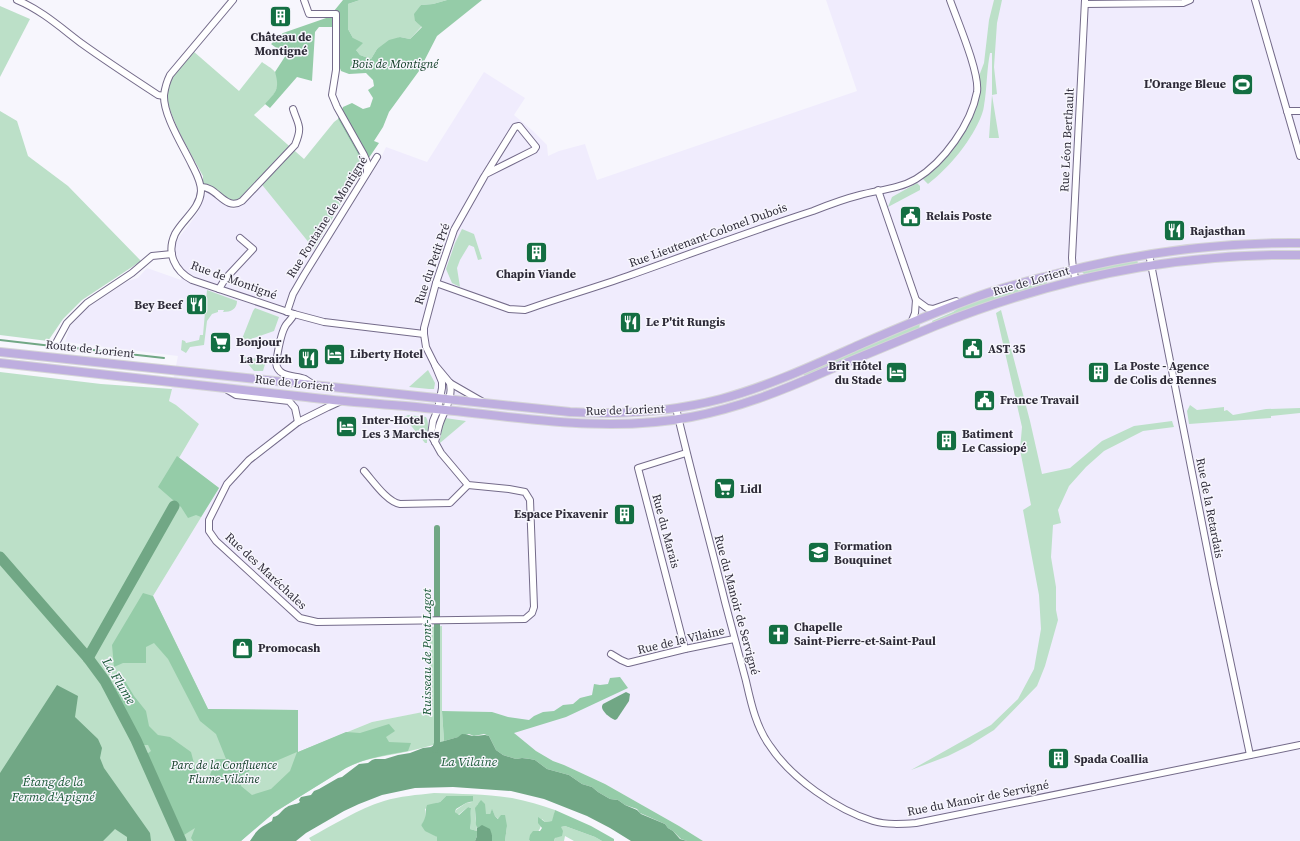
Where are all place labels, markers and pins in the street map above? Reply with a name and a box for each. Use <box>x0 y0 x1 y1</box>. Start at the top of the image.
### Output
building icon: Château de Montigné <box>268 3 294 29</box>
place label: Château de Montigné <box>250 29 312 59</box>
sports icon: L'Orange Bleue <box>1229 71 1255 97</box>
place label: L'Orange Bleue <box>1144 76 1226 92</box>
public building icon: Relais Poste <box>898 203 924 229</box>
place label: Relais Poste <box>926 208 992 224</box>
restaurant icon: Rajasthan <box>1162 218 1188 244</box>
place label: Rajasthan <box>1190 223 1246 239</box>
building icon: Chapin Viande <box>523 240 549 266</box>
place label: Chapin Viande <box>496 266 576 282</box>
restaurant icon: Bey Beef <box>184 292 210 318</box>
place label: Bey Beef <box>134 297 184 313</box>
restaurant icon: Le P'tit Rungis <box>618 309 644 335</box>
place label: Le P'tit Rungis <box>646 314 726 330</box>
supermarket icon: Bonjour <box>208 329 234 355</box>
place label: Bonjour <box>236 334 282 350</box>
public building icon: AST 35 <box>959 336 985 362</box>
hotel icon: Liberty Hotel <box>322 341 348 367</box>
place label: AST 35 <box>988 341 1026 357</box>
restaurant icon: La Braizh <box>295 346 321 372</box>
place label: Liberty Hotel <box>350 346 423 362</box>
place label: La Braizh <box>240 351 293 367</box>
place label: Brit Hôtel du Stade <box>828 358 882 388</box>
place label: La Poste - Agence de Colis de Rennes <box>1114 358 1217 388</box>
hotel icon: Brit Hôtel du Stade <box>884 360 910 386</box>
building icon: La Poste - Agence de Colis de Rennes <box>1086 360 1112 386</box>
public building icon: France Travail <box>972 387 998 413</box>
place label: France Travail <box>1000 392 1079 408</box>
place label: Inter-Hotel Les 3 Marches <box>362 412 440 442</box>
hotel icon: Inter-Hotel Les 3 Marches <box>333 414 359 440</box>
place label: Batiment Le Cassiopé <box>962 426 1027 456</box>
building icon: Batiment Le Cassiopé <box>934 428 960 454</box>
supermarket icon: Lidl <box>711 476 737 502</box>
place label: Lidl <box>740 481 762 497</box>
building icon: Espace Pixavenir <box>611 501 637 527</box>
place label: Espace Pixavenir <box>514 506 608 522</box>
place label: Formation Bouquinet <box>834 538 893 568</box>
school or university icon: Formation Bouquinet <box>806 540 832 566</box>
place label: Chapelle Saint-Pierre-et-Saint-Paul <box>794 619 936 649</box>
church icon: Chapelle Saint-Pierre-et-Saint-Paul <box>765 621 791 647</box>
shop icon: Promocash <box>229 635 255 661</box>
place label: Promocash <box>258 640 321 656</box>
building icon: Spada Coallia <box>1046 746 1072 772</box>
place label: Spada Coallia <box>1074 751 1149 767</box>

